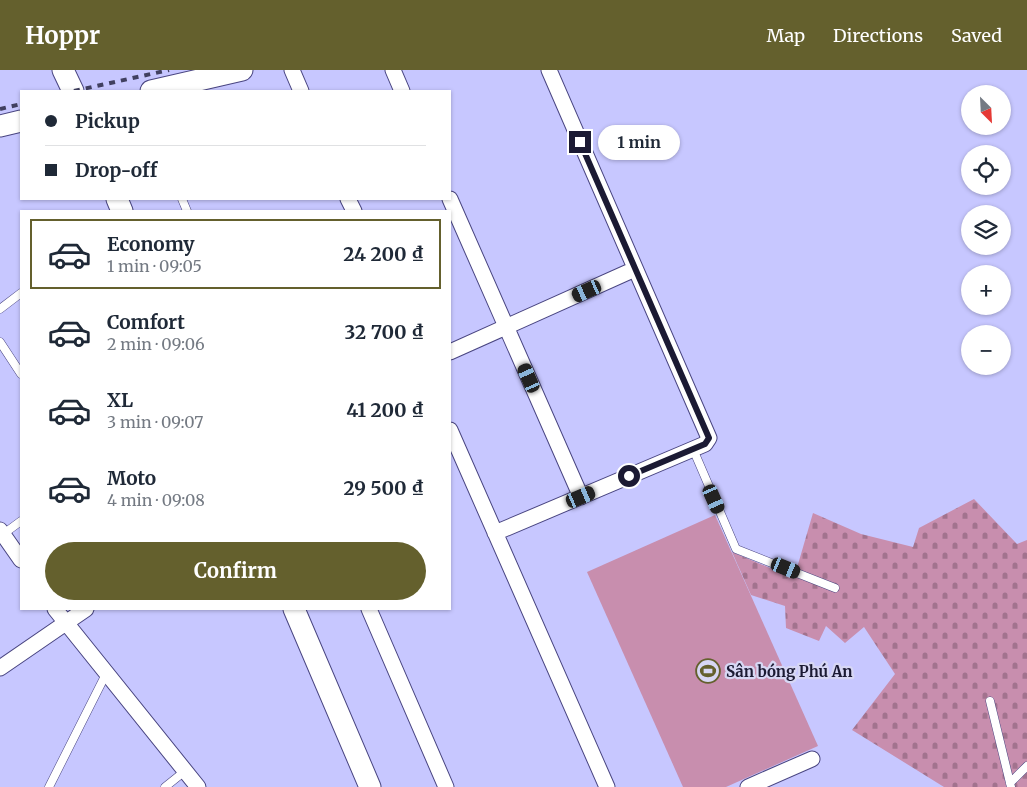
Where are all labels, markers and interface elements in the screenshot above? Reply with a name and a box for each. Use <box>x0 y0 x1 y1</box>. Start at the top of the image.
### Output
text: Hoppr <box>25 20 100 51</box>
text: Map <box>767 24 805 47</box>
text: Directions <box>833 24 923 47</box>
text: Saved <box>951 24 1002 47</box>
north arrow <box>961 85 1011 135</box>
map controls <box>961 85 1011 375</box>
text: Pickup <box>75 109 140 133</box>
callout: 1 min <box>598 124 680 160</box>
route end <box>569 131 591 153</box>
text: 1 min <box>617 132 661 152</box>
button: locate <box>961 145 1011 195</box>
text: Drop-off <box>75 158 157 182</box>
button: layers <box>961 205 1011 255</box>
icon: car <box>47 232 92 277</box>
text: Economy <box>107 232 195 256</box>
text: 24 200 ₫ <box>343 242 424 266</box>
text: 1 min · 09:05 <box>107 256 202 276</box>
button: + <box>961 265 1011 315</box>
car <box>570 278 603 304</box>
icon: car <box>47 310 92 355</box>
text: Comfort <box>107 310 185 334</box>
text: 32 700 ₫ <box>345 320 424 344</box>
button: − <box>961 325 1011 375</box>
text: 2 min · 09:06 <box>107 334 205 354</box>
car <box>516 361 541 395</box>
icon: car <box>47 388 92 433</box>
text: XL <box>107 388 133 412</box>
text: 41 200 ₫ <box>346 398 424 422</box>
text: 3 min · 09:07 <box>107 412 203 432</box>
route start <box>618 465 640 487</box>
icon: car <box>47 466 92 511</box>
text: Moto <box>107 466 156 490</box>
text: 29 500 ₫ <box>343 476 424 500</box>
car <box>701 482 726 516</box>
car <box>564 484 597 510</box>
text: 4 min · 09:08 <box>107 490 205 510</box>
button: Confirm <box>45 542 426 600</box>
car <box>769 555 802 581</box>
sports icon: Sân bóng Phú An <box>695 658 721 684</box>
place label: Sân bóng Phú An <box>726 662 852 681</box>

